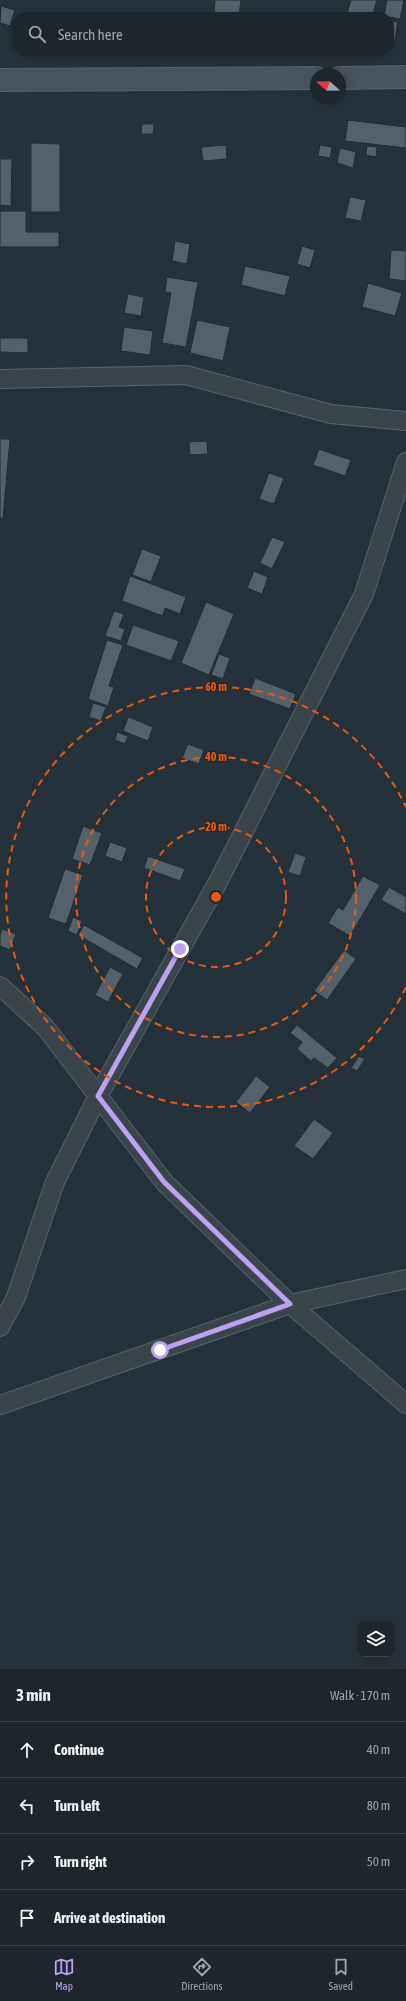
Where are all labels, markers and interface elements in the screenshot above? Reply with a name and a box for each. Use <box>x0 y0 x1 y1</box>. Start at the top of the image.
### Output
search box <box>12 12 394 56</box>
icon: search <box>26 23 48 45</box>
text: Search here <box>58 26 123 43</box>
north arrow <box>310 68 346 104</box>
text: 60 m <box>205 680 227 694</box>
text: 40 m <box>204 750 227 764</box>
text: 20 m <box>205 820 227 834</box>
centre of rings <box>209 890 223 904</box>
route end <box>171 940 189 958</box>
route start <box>151 1341 169 1359</box>
map controls <box>358 1621 394 1657</box>
button: layers <box>358 1621 394 1657</box>
text: 3 min <box>16 1685 51 1705</box>
text: Walk · 170 m <box>330 1688 390 1703</box>
icon: ahead <box>16 1739 38 1761</box>
text: Continue <box>54 1741 104 1758</box>
text: 40 m <box>367 1742 390 1757</box>
icon: left <box>16 1795 38 1817</box>
text: Turn left <box>54 1797 100 1814</box>
text: 80 m <box>367 1798 390 1813</box>
icon: right <box>16 1851 38 1873</box>
text: Turn right <box>54 1853 107 1870</box>
text: 50 m <box>367 1854 390 1869</box>
icon: arrive <box>16 1907 38 1929</box>
text: Arrive at destination <box>54 1909 165 1926</box>
tab: Map <box>53 1956 75 1992</box>
tab: Directions <box>181 1956 222 1992</box>
tab: Saved <box>329 1956 353 1992</box>

